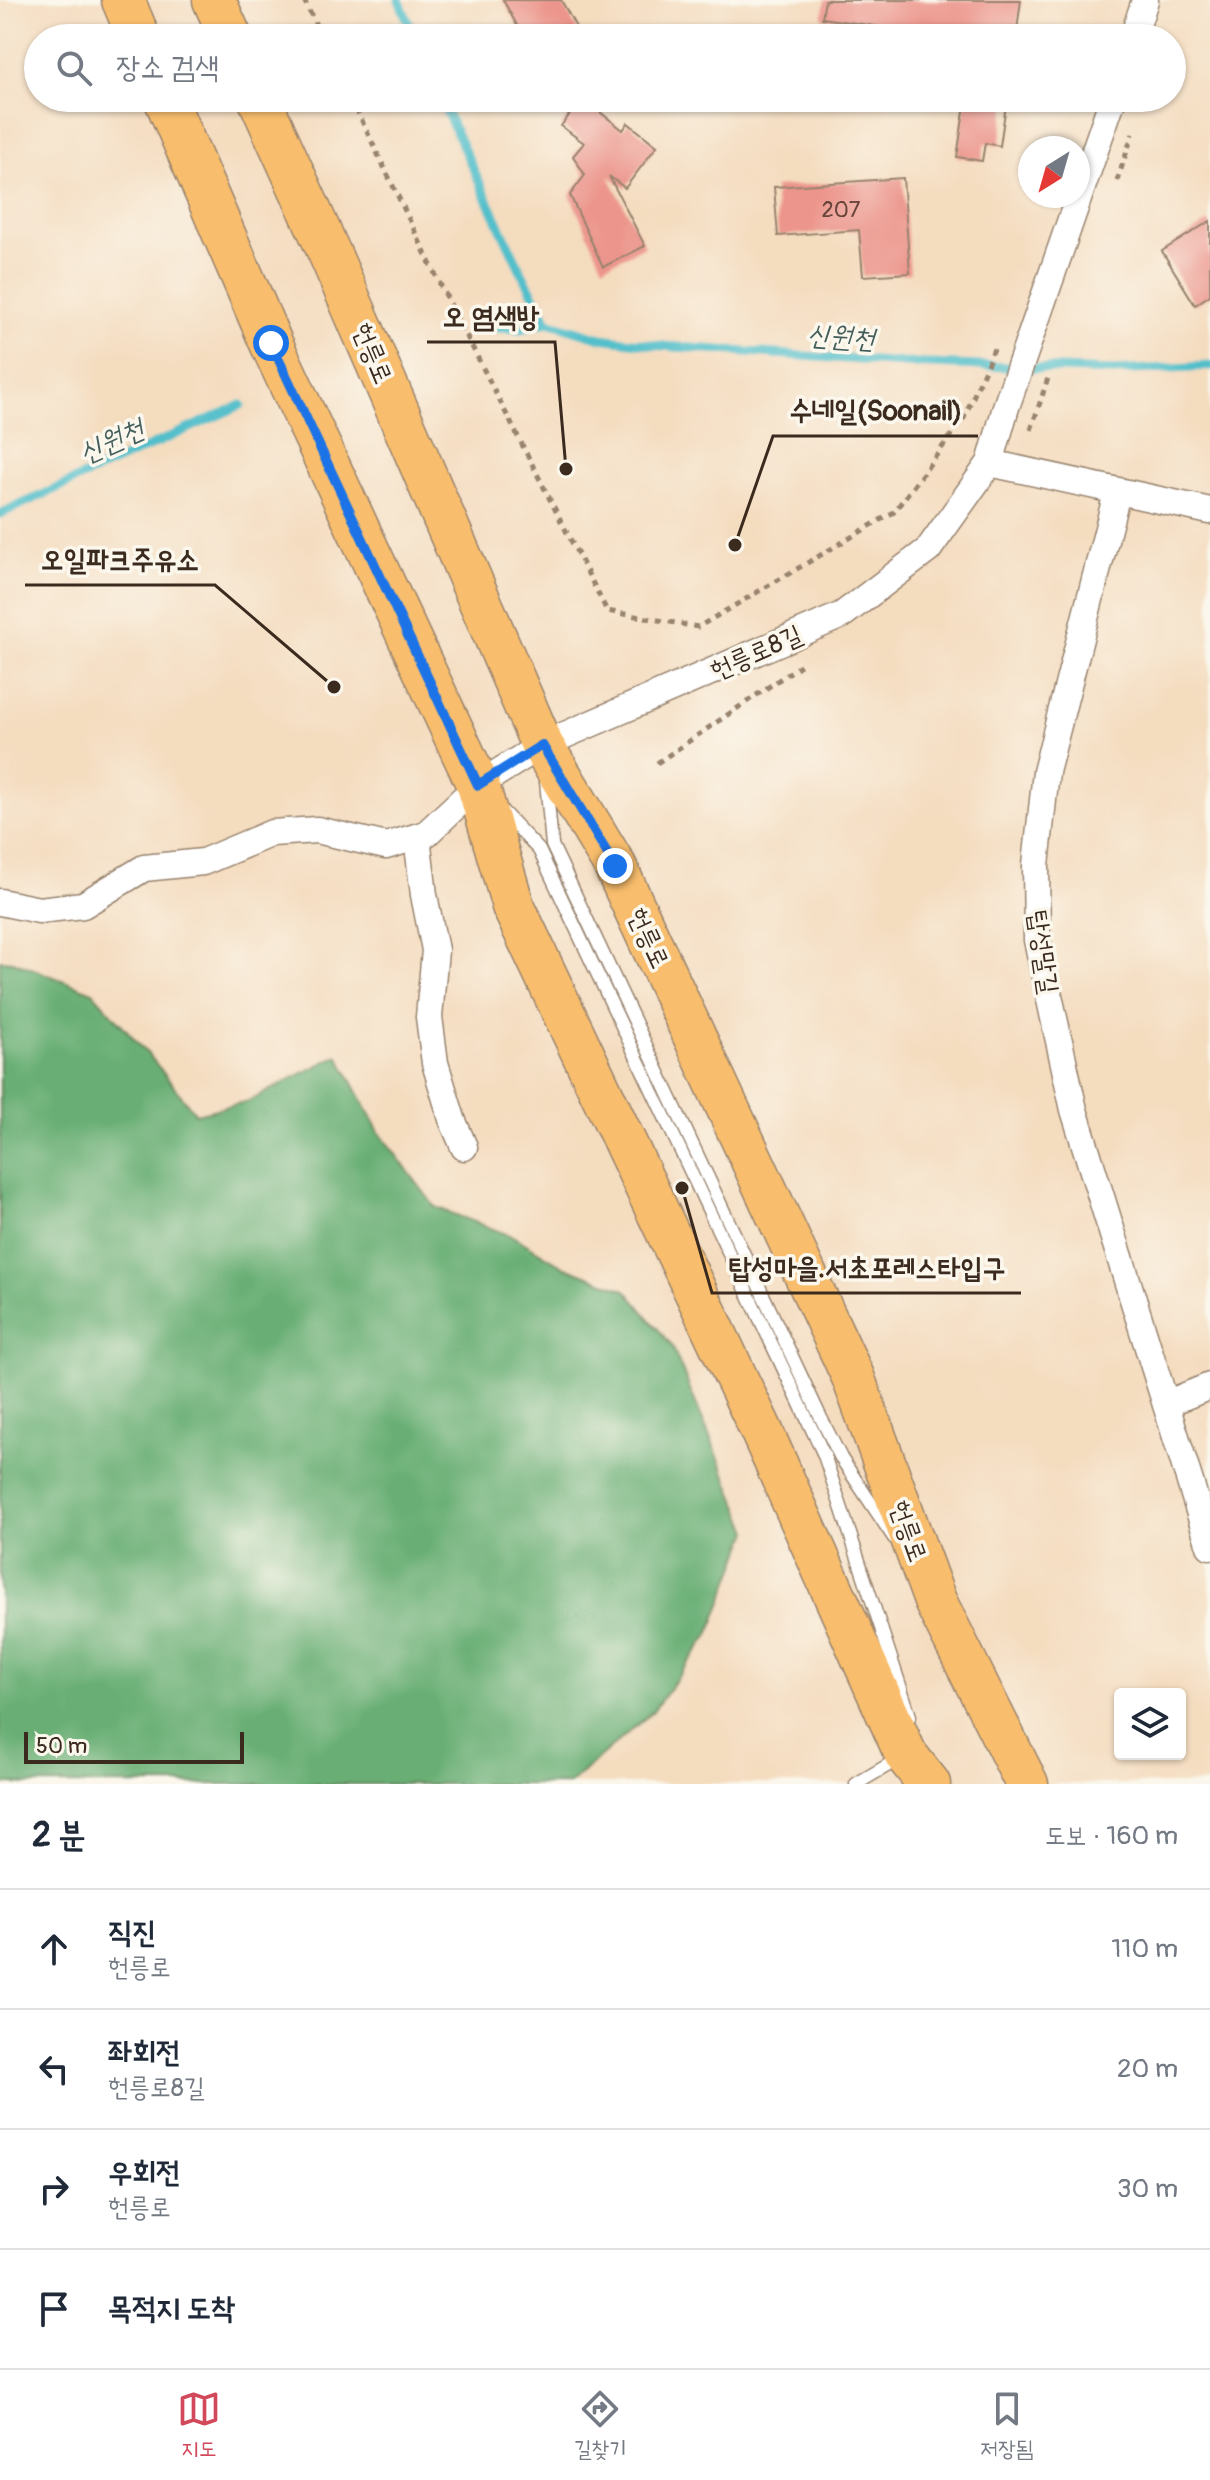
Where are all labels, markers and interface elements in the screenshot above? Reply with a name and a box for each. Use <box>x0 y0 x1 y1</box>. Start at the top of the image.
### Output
search box <box>24 24 1186 112</box>
icon: search <box>52 46 96 90</box>
text: 장소 검색 <box>116 49 219 86</box>
north arrow <box>1018 136 1090 208</box>
house number: 207 <box>822 196 861 224</box>
callout: 오 염색방 <box>427 290 555 342</box>
text: 오 염색방 <box>443 300 540 335</box>
street label: 헌릉로 <box>345 318 399 389</box>
water label: 신원천 <box>806 318 878 357</box>
route start <box>253 325 289 361</box>
callout: 수네일(Soonail) <box>773 384 978 436</box>
text: 수네일(Soonail) <box>790 394 963 429</box>
water label: 신원천 <box>74 411 152 471</box>
callout: 오일파크주유소 <box>25 533 215 585</box>
text: 오일파크주유소 <box>41 543 199 578</box>
street label: 헌릉로8길 <box>706 619 807 687</box>
route end <box>597 848 633 884</box>
street label: 헌릉로 <box>620 903 676 974</box>
street label: 탑성말길 <box>1021 908 1065 996</box>
callout: 탑성마을.서초포레스타입구 <box>712 1241 1021 1293</box>
text: 탑성마을.서초포레스타입구 <box>729 1251 1005 1286</box>
street label: 헌릉로 <box>882 1496 934 1566</box>
map controls <box>1114 1688 1186 1760</box>
button: layers <box>1114 1688 1186 1760</box>
scale bar <box>24 1728 244 1764</box>
text: 50 m <box>36 1732 87 1760</box>
text: 2 분 <box>32 1814 86 1857</box>
text: 도보 · 160 m <box>1045 1820 1178 1852</box>
text: 직진 <box>108 1914 156 1951</box>
icon: ahead <box>32 1927 76 1971</box>
text: 110 m <box>1111 1933 1178 1965</box>
text: 헌릉로 <box>108 1952 171 1984</box>
text: 좌회전 <box>108 2034 180 2071</box>
icon: left <box>32 2047 76 2091</box>
text: 20 m <box>1117 2053 1178 2085</box>
text: 헌릉로8길 <box>108 2072 205 2104</box>
text: 우회전 <box>108 2154 180 2191</box>
icon: right <box>32 2167 76 2211</box>
text: 30 m <box>1117 2173 1178 2205</box>
text: 헌릉로 <box>108 2192 171 2224</box>
icon: arrive <box>32 2287 76 2331</box>
text: 목적지 도착 <box>108 2290 235 2327</box>
tab: 지도 <box>177 2387 221 2463</box>
tab: 길찾기 <box>574 2387 627 2463</box>
tab: 저장됨 <box>980 2387 1033 2463</box>

